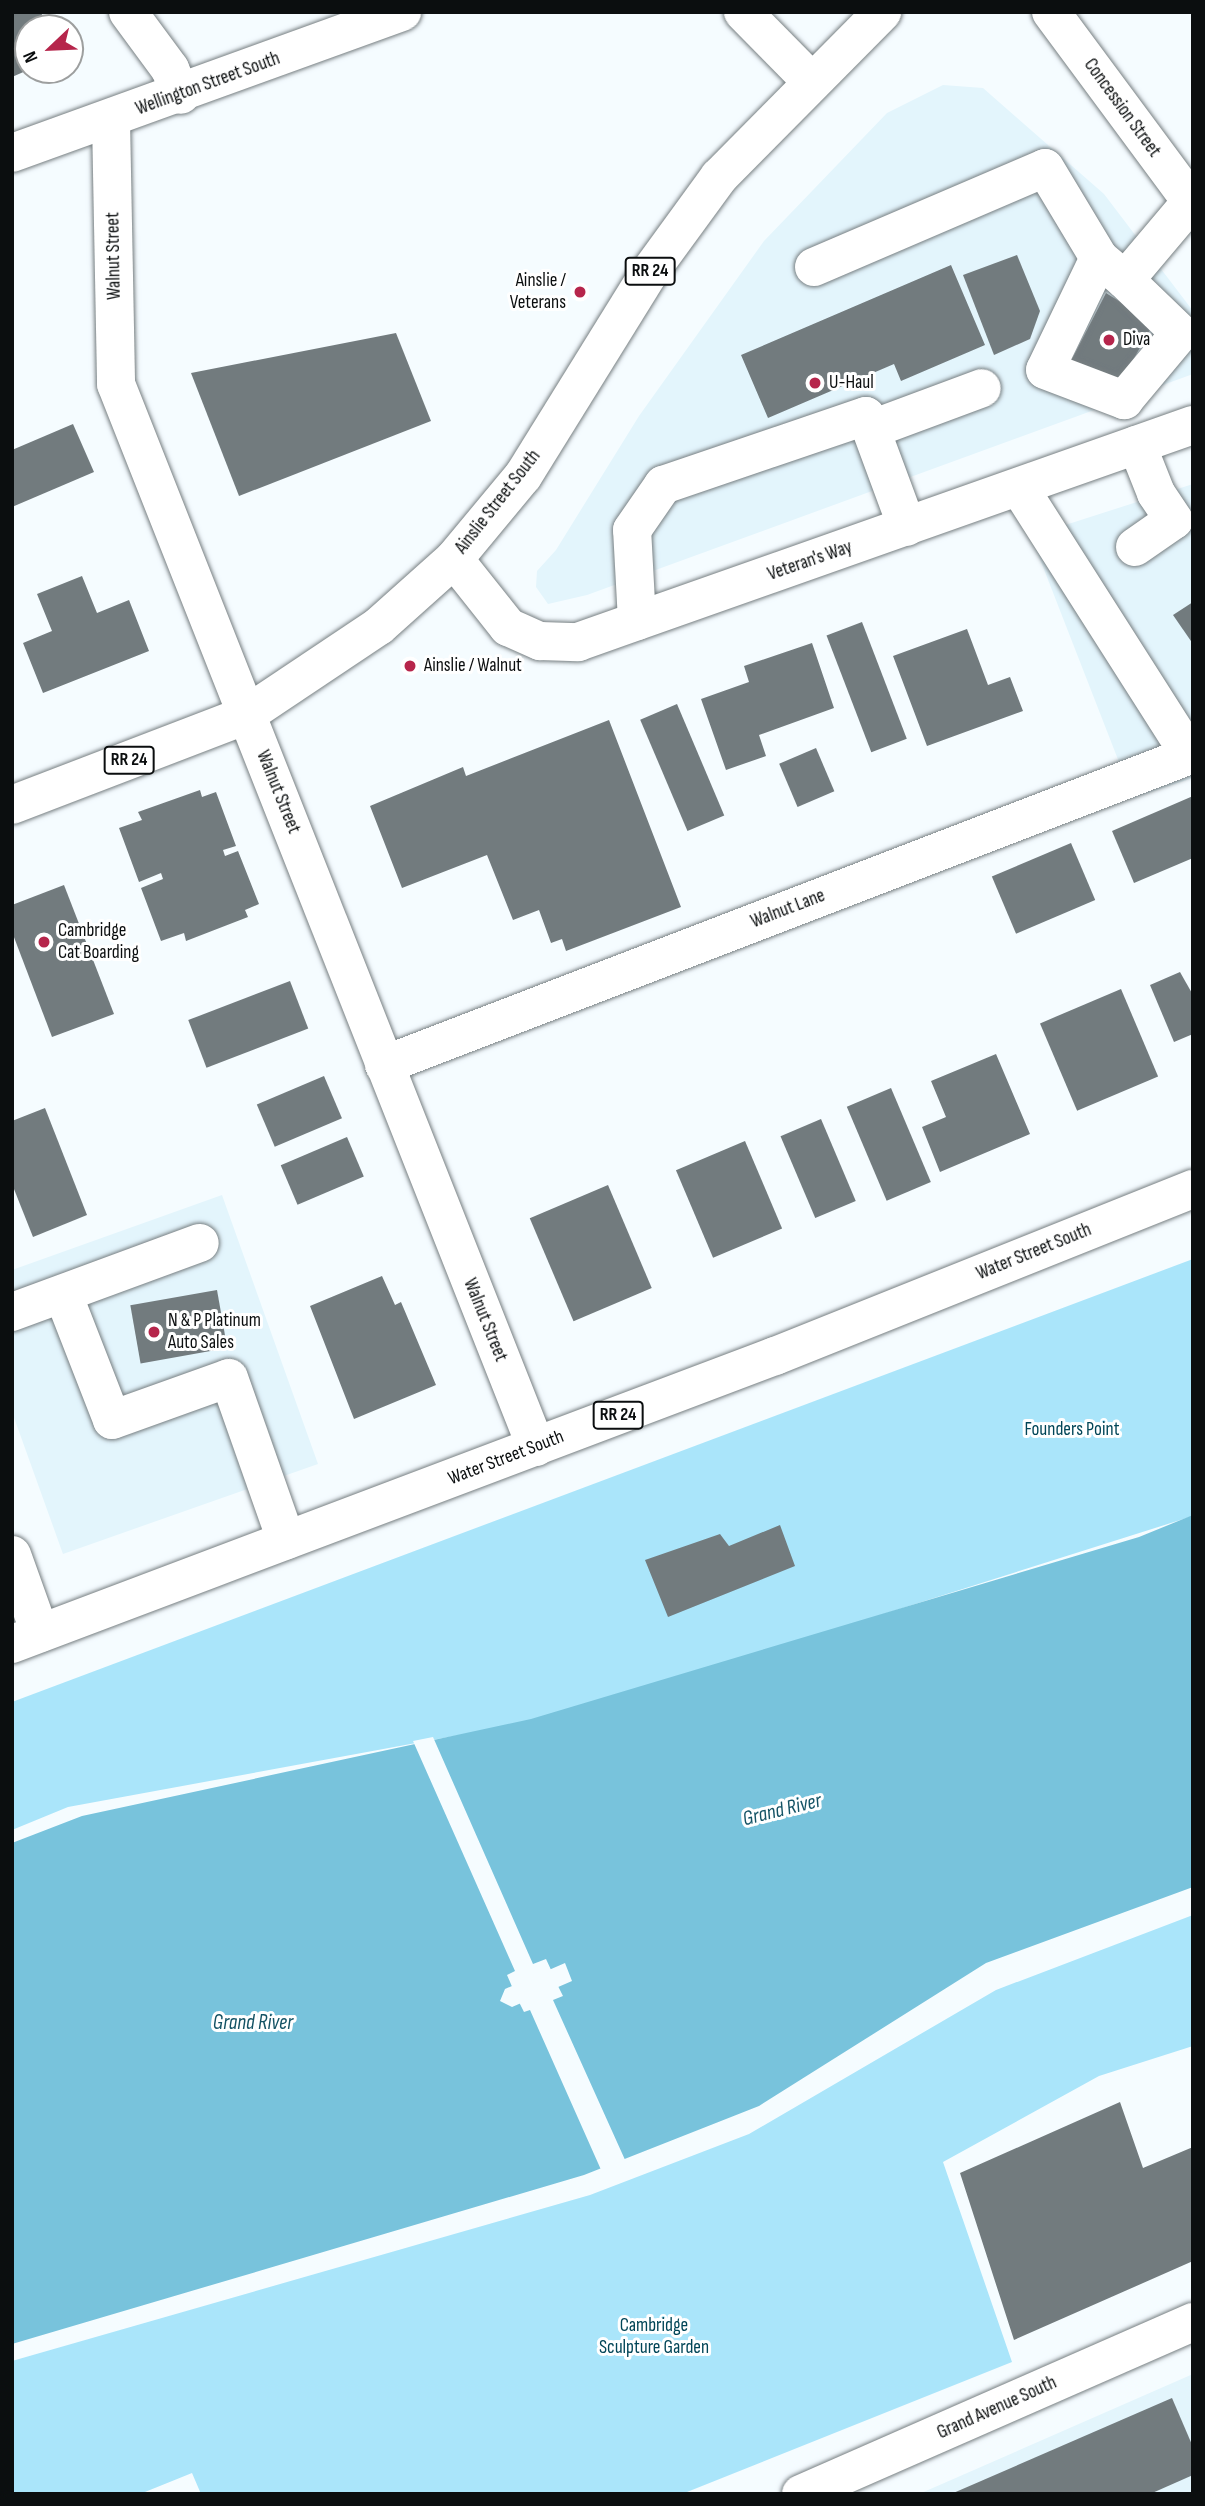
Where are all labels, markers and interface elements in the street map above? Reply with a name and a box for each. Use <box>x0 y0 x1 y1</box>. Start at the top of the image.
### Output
north arrow <box>14 14 84 84</box>
text: N <box>18 47 44 66</box>
street label: Wellington Street South <box>133 47 283 121</box>
street label: Concession Street <box>1079 54 1165 162</box>
street label: Walnut Street <box>102 212 126 300</box>
road number: RR 24 <box>624 256 676 286</box>
place label: Ainslie / Veterans <box>510 270 566 314</box>
marker: Ainslie / Veterans <box>572 284 588 300</box>
place label: Diva <box>1123 329 1150 351</box>
marker: Diva <box>1101 332 1117 348</box>
place label: U-Haul <box>829 372 874 394</box>
marker: U-Haul <box>807 375 823 391</box>
street label: Ainslie Street South <box>450 445 546 559</box>
street label: Veteran's Way <box>765 536 855 586</box>
place label: Ainslie / Walnut <box>424 655 522 677</box>
marker: Ainslie / Walnut <box>402 658 418 674</box>
road number: RR 24 <box>103 746 155 774</box>
street label: Walnut Street <box>251 747 305 837</box>
street label: Walnut Lane <box>748 884 828 934</box>
place label: Cambridge Cat Boarding <box>58 920 139 964</box>
marker: Cambridge Cat Boarding <box>36 934 52 950</box>
street label: Water Street South <box>973 1219 1095 1285</box>
street label: Walnut Street <box>458 1275 512 1365</box>
place label: N & P Platinum Auto Sales <box>168 1310 261 1354</box>
marker: N & P Platinum Auto Sales <box>146 1324 162 1340</box>
road number: RR 24 <box>592 1400 644 1430</box>
park label: Founders Point <box>1025 1419 1119 1441</box>
street label: Water Street South <box>445 1426 567 1490</box>
water label: Grand River <box>740 1788 824 1832</box>
water label: Grand River <box>213 2010 293 2036</box>
park label: Cambridge Sculpture Garden <box>599 2315 709 2359</box>
street label: Grand Avenue South <box>934 2371 1060 2445</box>

